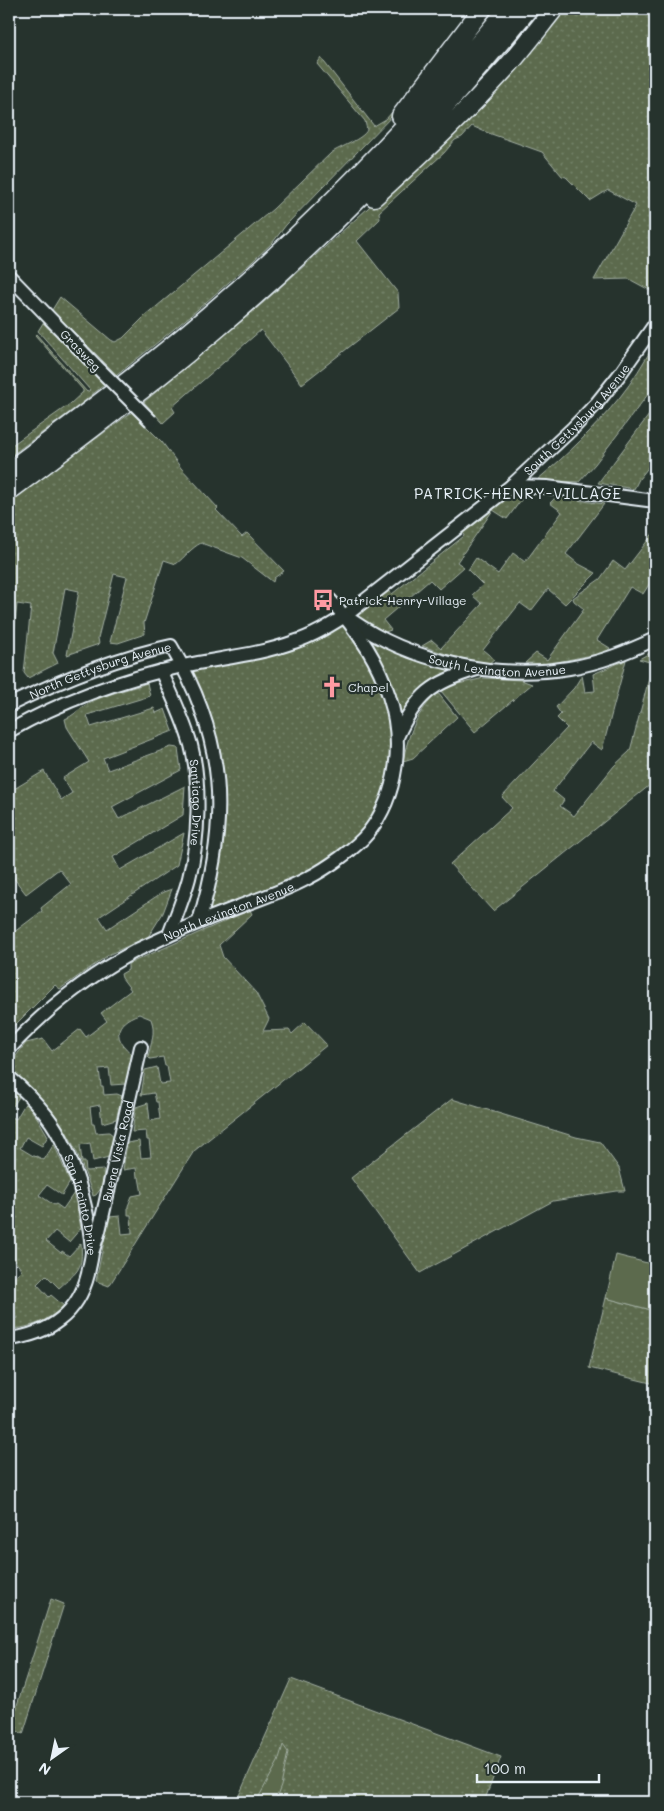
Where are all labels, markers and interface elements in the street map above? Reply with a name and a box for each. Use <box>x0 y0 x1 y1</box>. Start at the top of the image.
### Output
street label: Grasweg <box>57 326 105 374</box>
street label: South Gettysburg Avenue <box>520 360 633 478</box>
district label: PATRICK-HENRY-VILLAGE <box>414 483 622 503</box>
bus stop icon: Patrick-Henry-Village <box>310 587 336 613</box>
place label: Patrick-Henry-Village <box>339 592 467 608</box>
street label: North Gettysburg Avenue <box>27 638 173 702</box>
street label: South Lexington Avenue <box>427 650 567 680</box>
church icon: Chapel <box>319 674 345 700</box>
place label: Chapel <box>348 679 389 695</box>
street label: Santiago Drive <box>186 758 206 847</box>
street label: North Lexington Avenue <box>161 878 297 945</box>
street label: Buena Vista Road <box>98 1098 137 1203</box>
street label: San Jacinto Drive <box>61 1152 100 1256</box>
north arrow <box>28 1734 78 1784</box>
scale bar <box>477 1751 599 1783</box>
text: N <box>35 1758 54 1780</box>
text: 100 m <box>484 1758 526 1778</box>

